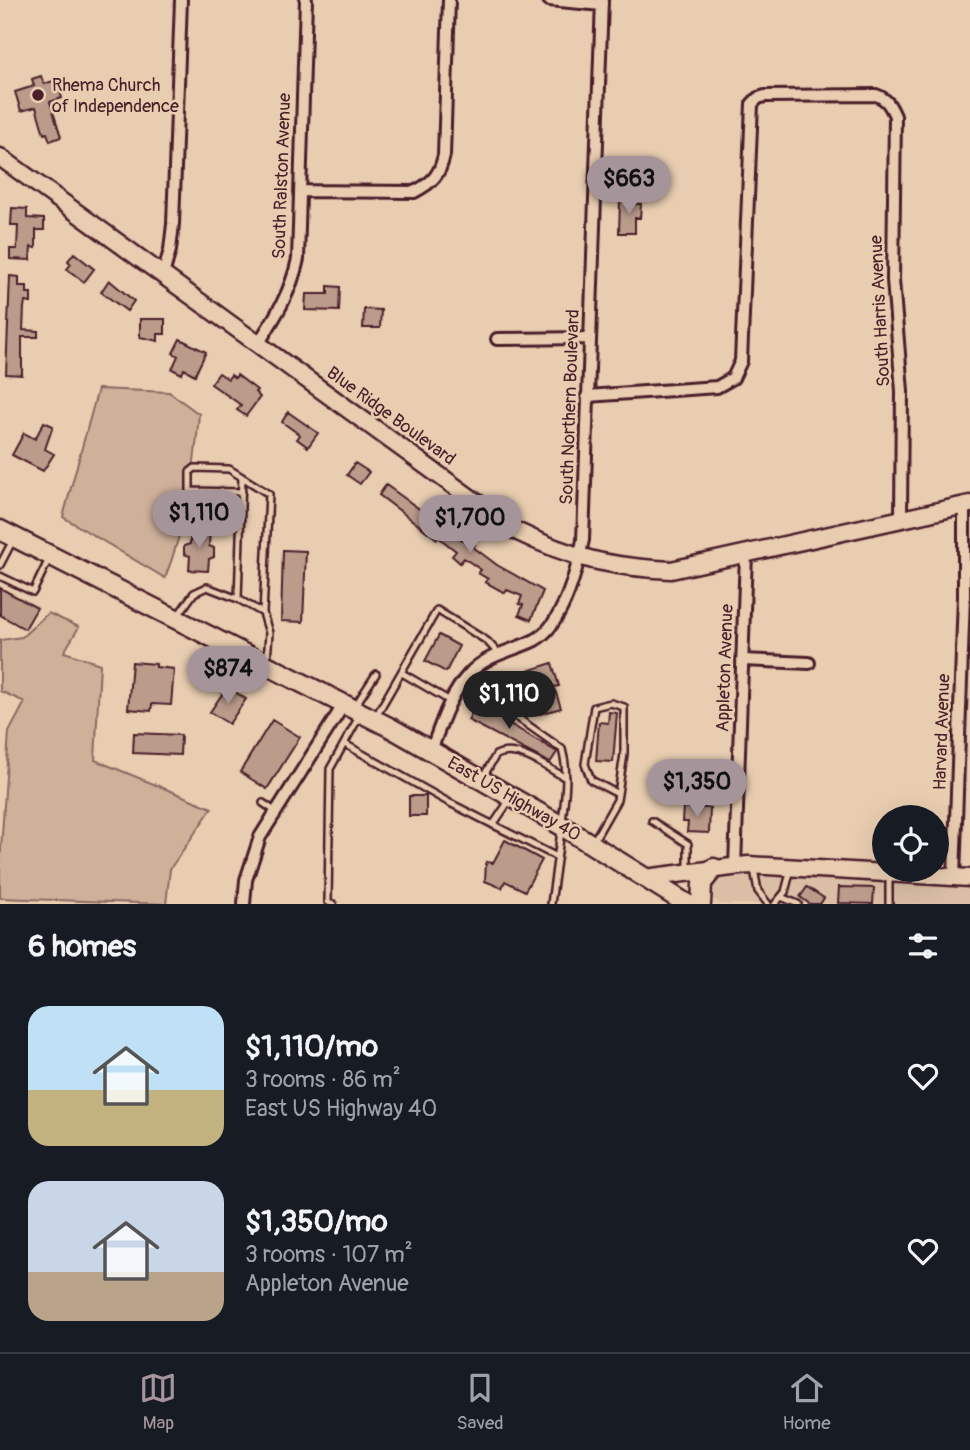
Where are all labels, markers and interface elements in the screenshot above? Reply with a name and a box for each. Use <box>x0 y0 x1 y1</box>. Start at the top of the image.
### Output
place label: Rhema Church of Independence <box>52 74 179 118</box>
marker: Rhema Church of Independence <box>30 87 46 103</box>
street label: South Ralston Avenue <box>268 92 296 259</box>
pin: $663 <box>588 156 670 216</box>
text: $663 <box>603 164 655 193</box>
street label: South Harris Avenue <box>865 234 895 387</box>
street label: South Northern Boulevard <box>555 309 585 505</box>
street label: Blue Ridge Boulevard <box>322 361 460 471</box>
pin: $1,110 <box>142 490 256 550</box>
pin: $1,700 <box>413 496 527 555</box>
text: $1,110 <box>169 498 230 527</box>
text: $1,700 <box>435 503 505 532</box>
street label: Appleton Avenue <box>711 604 739 732</box>
pin: $874 <box>187 646 269 706</box>
text: $874 <box>203 654 253 683</box>
pin: $1,110 <box>452 672 566 731</box>
street label: Harvard Avenue <box>928 673 956 791</box>
text: $1,110 <box>479 679 540 708</box>
street label: East US Highway 40 <box>443 751 585 847</box>
pin: $1,350 <box>640 760 754 819</box>
text: $1,350 <box>663 767 731 796</box>
map controls <box>872 805 949 882</box>
button: locate <box>872 805 949 882</box>
icon: filters <box>904 927 942 965</box>
text: 6 homes <box>28 928 136 965</box>
text: $1,110/mo <box>245 1028 378 1065</box>
icon: home <box>84 1034 168 1118</box>
icon: heart <box>904 1057 942 1095</box>
text: 3 rooms · 86 m² <box>245 1065 401 1094</box>
text: East US Highway 40 <box>245 1094 437 1123</box>
text: $1,350/mo <box>245 1203 388 1240</box>
icon: home <box>84 1209 168 1293</box>
icon: heart <box>904 1232 942 1270</box>
text: 3 rooms · 107 m² <box>245 1240 413 1269</box>
text: Appleton Avenue <box>245 1269 409 1298</box>
tab: Map <box>139 1369 177 1435</box>
tab: Saved <box>456 1369 504 1435</box>
tab: Home <box>783 1369 831 1435</box>

